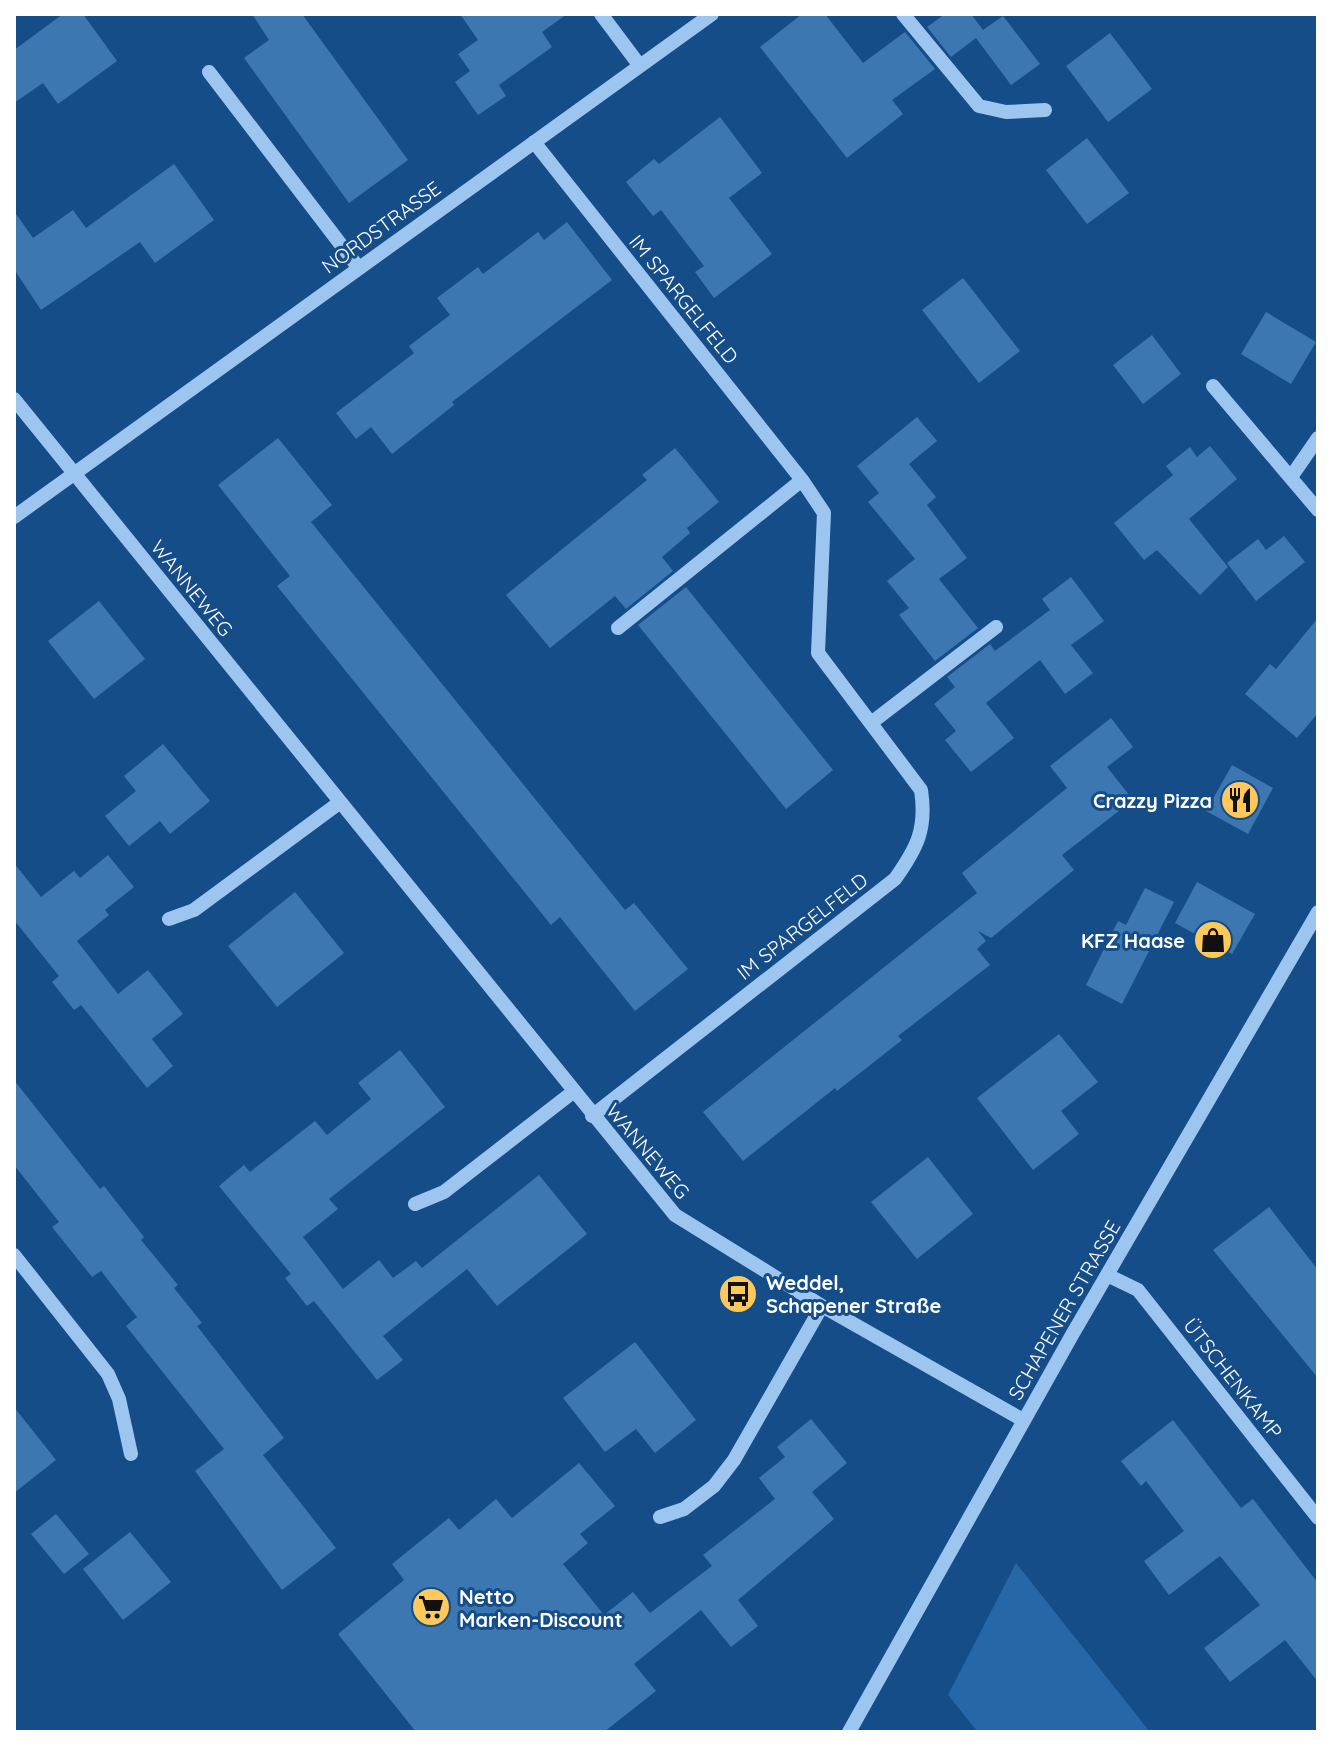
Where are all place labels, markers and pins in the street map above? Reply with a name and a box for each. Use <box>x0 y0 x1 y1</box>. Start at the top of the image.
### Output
restaurant icon: Crazzy Pizza <box>1219 779 1261 821</box>
place label: Crazzy Pizza <box>1093 788 1212 813</box>
shop icon: KFZ Haase <box>1192 919 1234 961</box>
place label: KFZ Haase <box>1081 928 1185 953</box>
place label: Weddel, Schapener Straße <box>766 1270 941 1318</box>
bus stop icon: Weddel, Schapener Straße <box>717 1273 759 1315</box>
place label: Netto Marken-Discount <box>459 1584 623 1632</box>
supermarket icon: Netto Marken-Discount <box>410 1586 452 1628</box>

